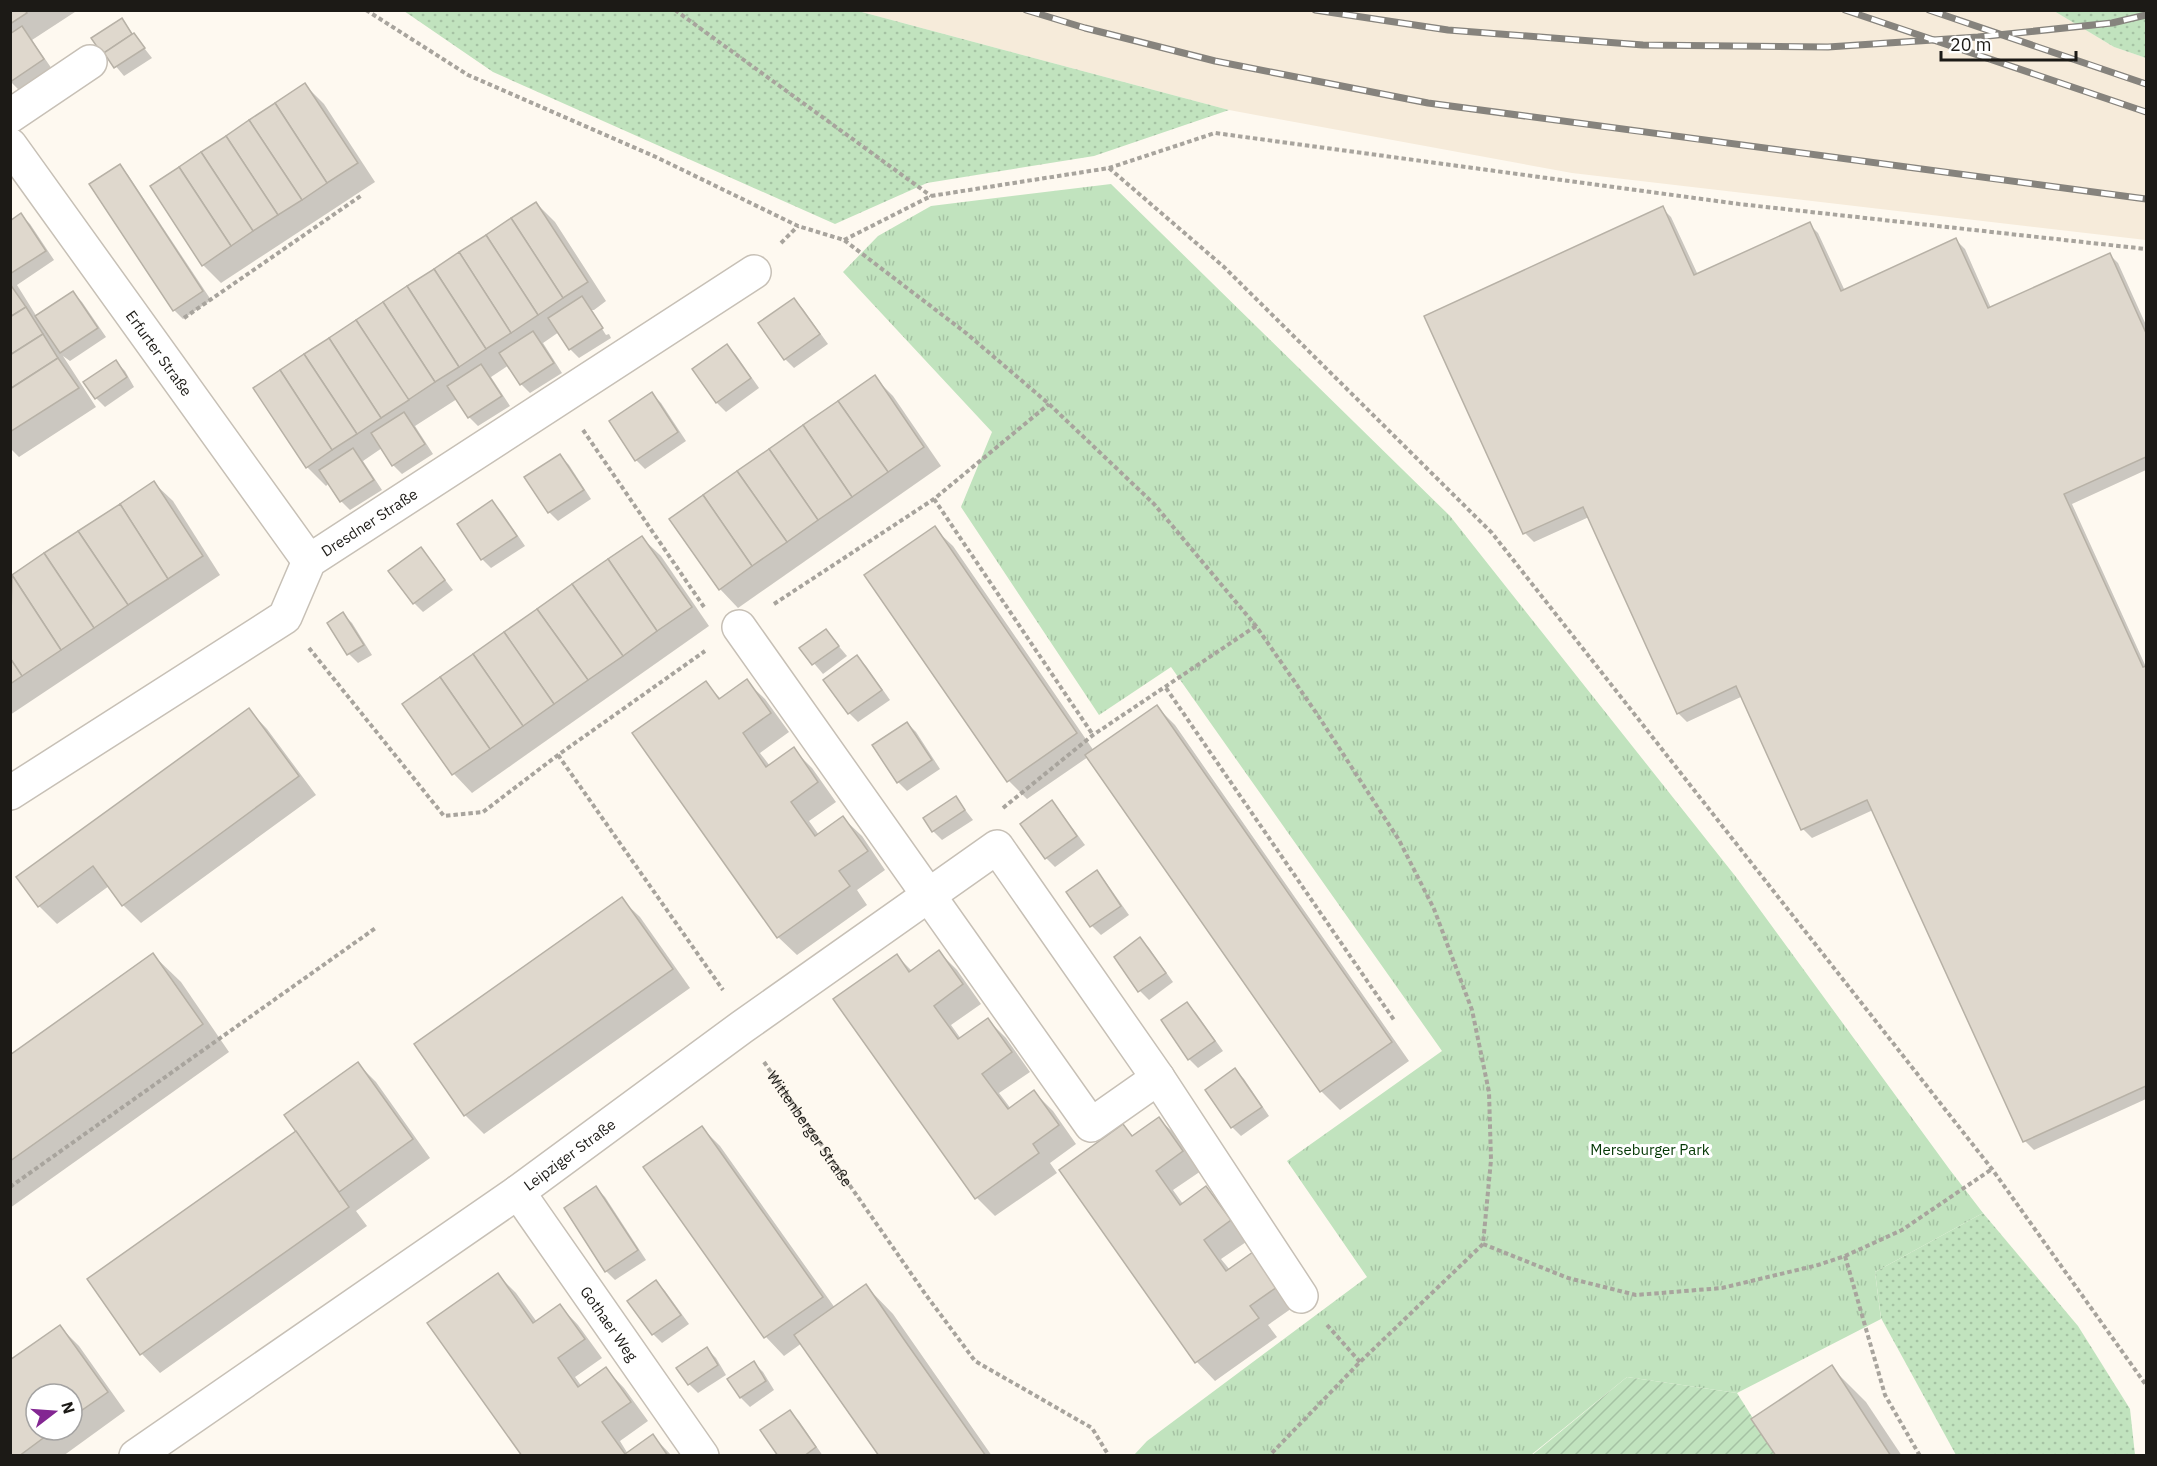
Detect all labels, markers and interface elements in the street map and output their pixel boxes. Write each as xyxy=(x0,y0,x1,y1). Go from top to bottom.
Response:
scale bar xyxy=(1941,24,2076,62)
text: 20 m xyxy=(1950,33,1992,56)
street label: Erfurter Straße xyxy=(122,306,197,399)
street label: Dresdner Straße xyxy=(317,484,421,560)
street label: Wittenberger Straße xyxy=(763,1067,857,1190)
street label: Leipziger Straße xyxy=(520,1114,619,1194)
park label: Merseburger Park xyxy=(1590,1140,1710,1159)
street label: Gothaer Weg xyxy=(577,1282,642,1365)
north arrow xyxy=(24,1382,84,1442)
text: N xyxy=(57,1399,80,1416)

